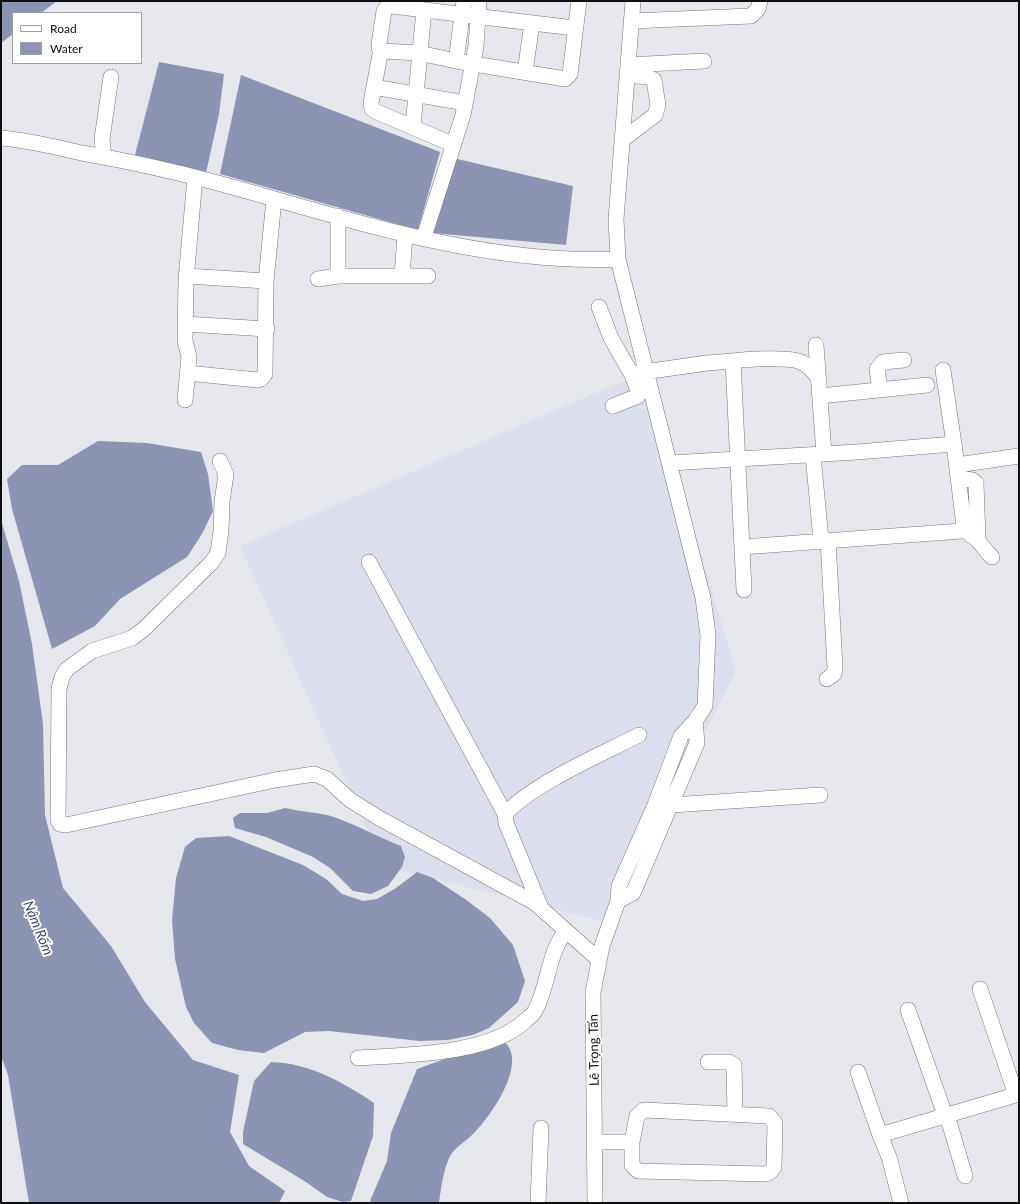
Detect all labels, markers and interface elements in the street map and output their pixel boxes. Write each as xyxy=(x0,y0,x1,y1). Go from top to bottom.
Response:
legend xyxy=(12,12,142,64)
text: Road xyxy=(50,21,77,36)
text: Water xyxy=(50,41,83,56)
water label: Nậm Rốm xyxy=(20,898,56,958)
street label: Lê Trọng Tấn xyxy=(586,1014,602,1086)

